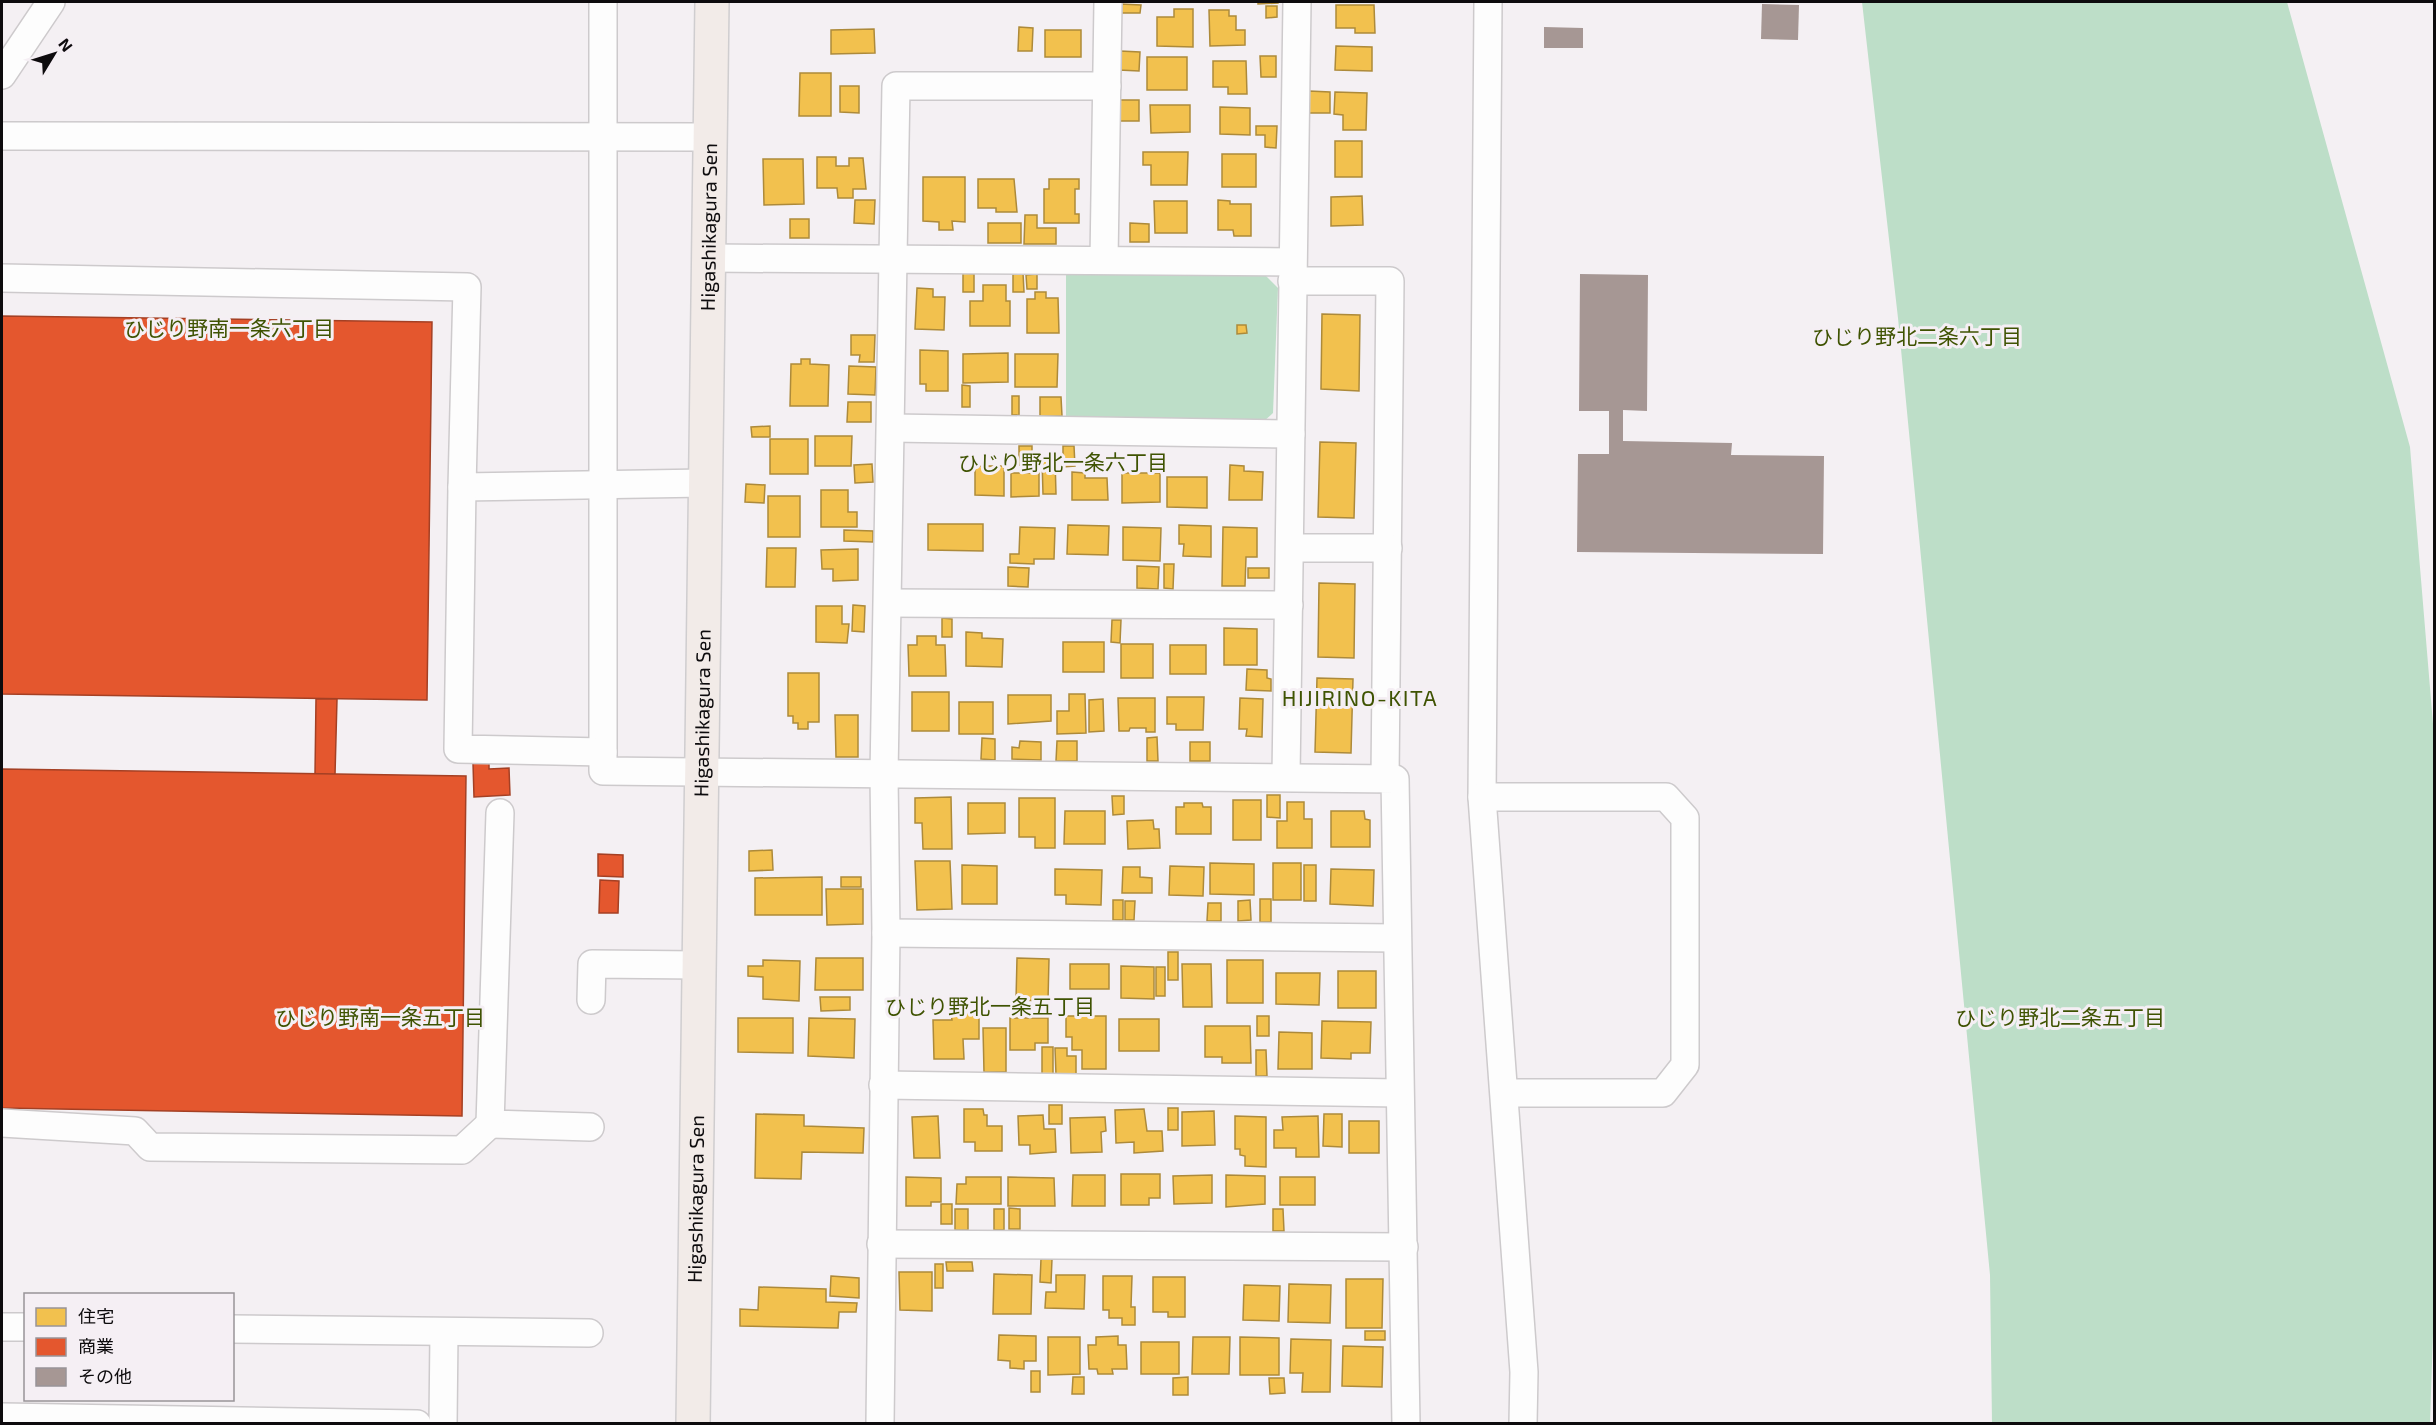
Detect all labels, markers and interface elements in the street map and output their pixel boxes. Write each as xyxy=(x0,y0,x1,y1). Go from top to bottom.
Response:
north arrow xyxy=(24,24,84,84)
text: N xyxy=(55,34,77,55)
street label: Higashikagura Sen xyxy=(695,143,721,311)
district label: ひじり野南一条六丁目 xyxy=(124,315,334,340)
district label: ひじり野北二条六丁目 xyxy=(1812,323,2022,348)
district label: ひじり野北一条六丁目 xyxy=(958,449,1168,474)
street label: Higashikagura Sen xyxy=(688,629,715,797)
district label: HIJIRINO-KITA xyxy=(1282,684,1438,710)
district label: ひじり野北一条五丁目 xyxy=(885,993,1095,1018)
district label: ひじり野南一条五丁目 xyxy=(275,1004,485,1029)
district label: ひじり野北二条五丁目 xyxy=(1955,1004,2165,1029)
street label: Higashikagura Sen xyxy=(682,1115,708,1283)
legend xyxy=(24,1293,234,1401)
text: 住宅 xyxy=(78,1305,114,1327)
text: 商業 xyxy=(78,1335,114,1357)
text: その他 xyxy=(78,1365,132,1387)

